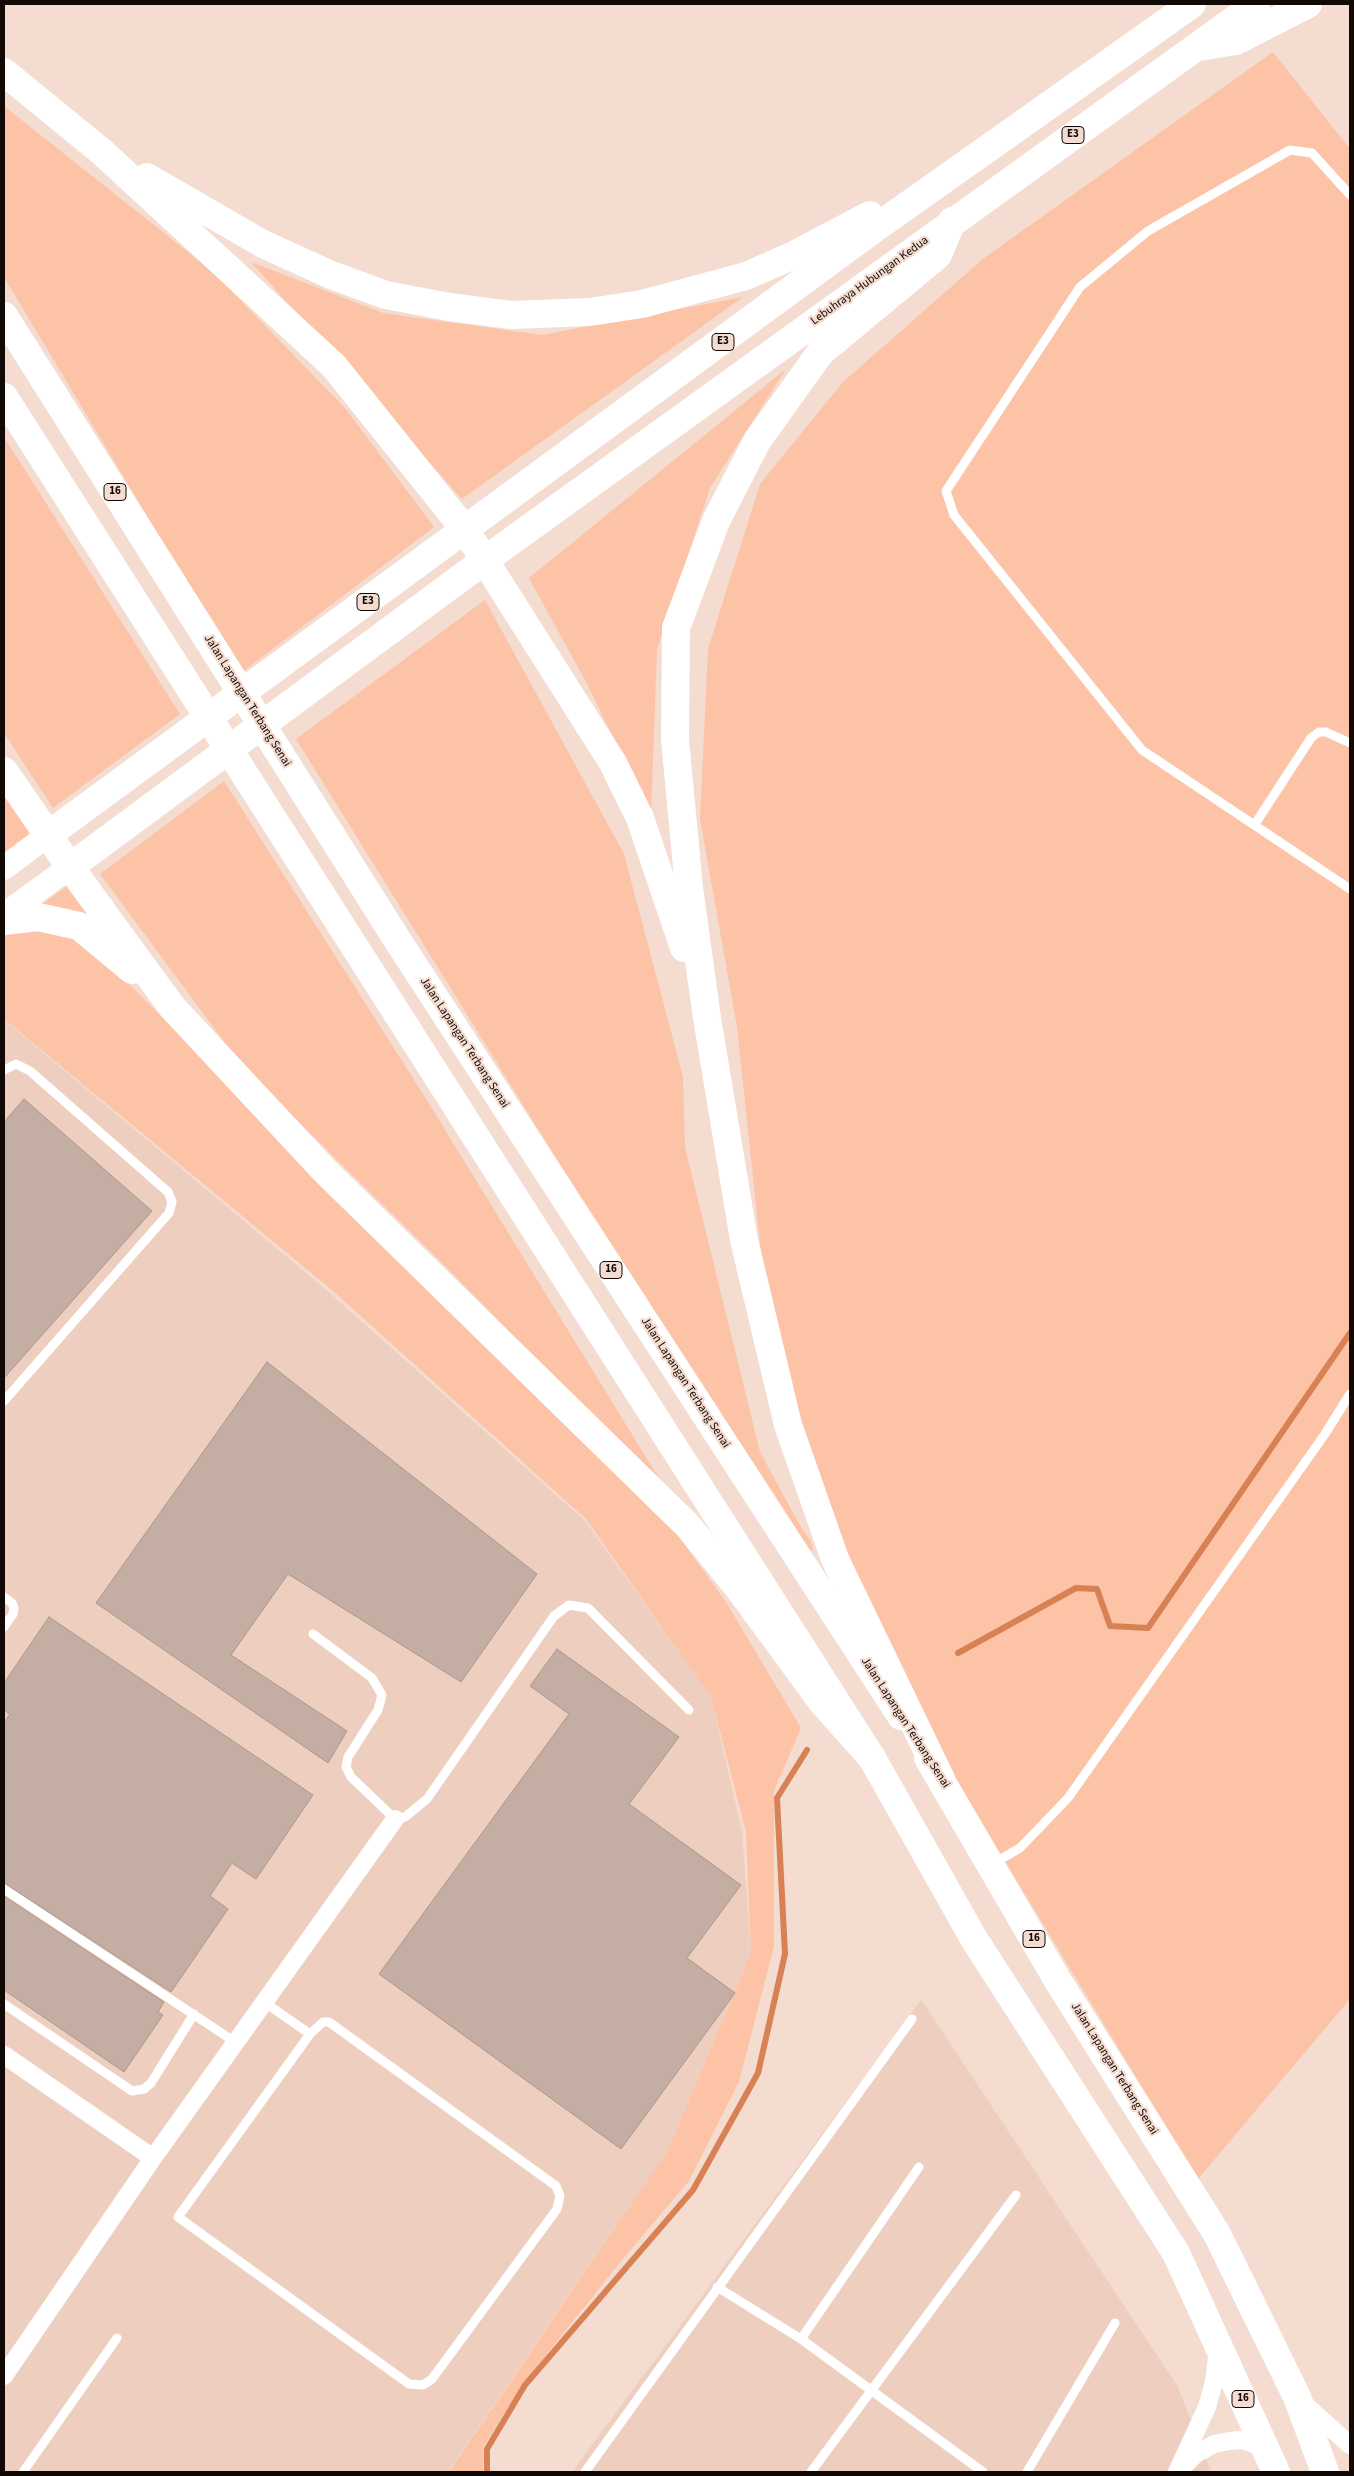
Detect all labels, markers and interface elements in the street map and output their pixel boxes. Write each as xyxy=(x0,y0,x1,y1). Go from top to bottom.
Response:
road number: E3 xyxy=(1062,126,1084,144)
street label: Lebuhraya Hubungan Kedua xyxy=(808,233,932,329)
road number: E3 xyxy=(712,334,734,351)
road number: 16 xyxy=(104,484,126,501)
road number: E3 xyxy=(357,594,379,610)
street label: Jalan Lapangan Terbang Senai xyxy=(200,632,294,770)
street label: Jalan Lapangan Terbang Senai xyxy=(416,975,512,1111)
road number: 16 xyxy=(600,1262,622,1278)
street label: Jalan Lapangan Terbang Senai xyxy=(637,1315,733,1451)
street label: Jalan Lapangan Terbang Senai xyxy=(857,1655,953,1791)
road number: 16 xyxy=(1023,1930,1045,1948)
street label: Jalan Lapangan Terbang Senai xyxy=(1067,2000,1161,2138)
road number: 16 xyxy=(1232,2390,1254,2408)

